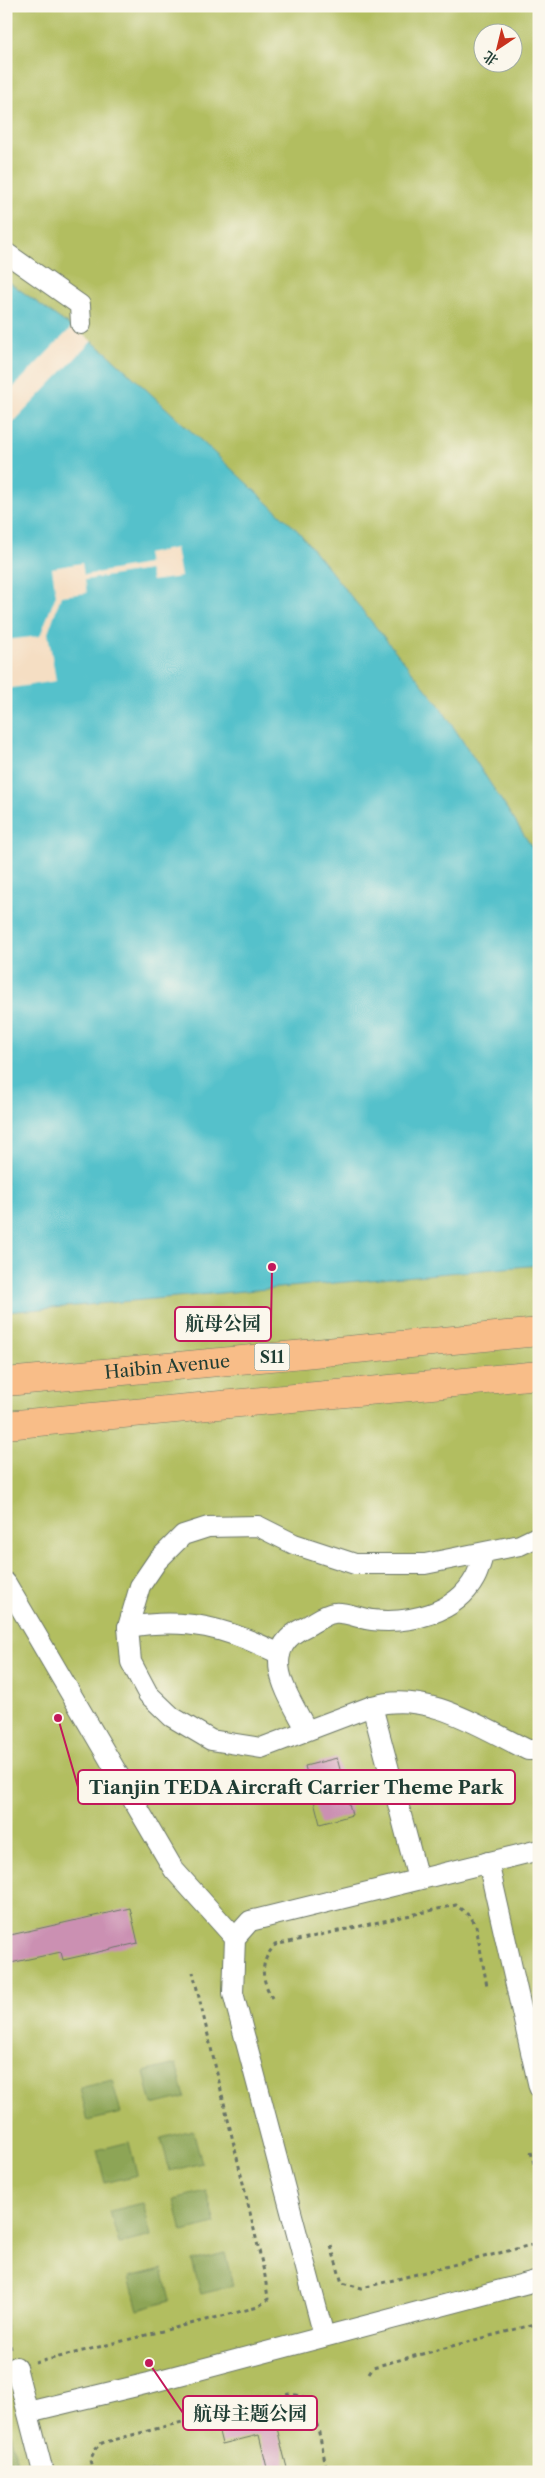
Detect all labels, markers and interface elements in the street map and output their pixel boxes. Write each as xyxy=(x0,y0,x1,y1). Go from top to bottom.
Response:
north arrow xyxy=(472,22,522,72)
text: 北 xyxy=(480,47,501,70)
callout: 航母公园 xyxy=(175,1307,271,1341)
text: 航母公园 xyxy=(185,1312,261,1335)
road number: S11 xyxy=(254,1344,290,1370)
street label: Haibin Avenue xyxy=(104,1350,231,1384)
callout: Tianjin TEDA Aircraft Carrier Theme Park xyxy=(78,1770,515,1804)
text: Tianjin TEDA Aircraft Carrier Theme Park xyxy=(89,1776,504,1799)
callout: 航母主题公园 xyxy=(183,2396,317,2430)
text: 航母主题公园 xyxy=(193,2402,307,2425)

